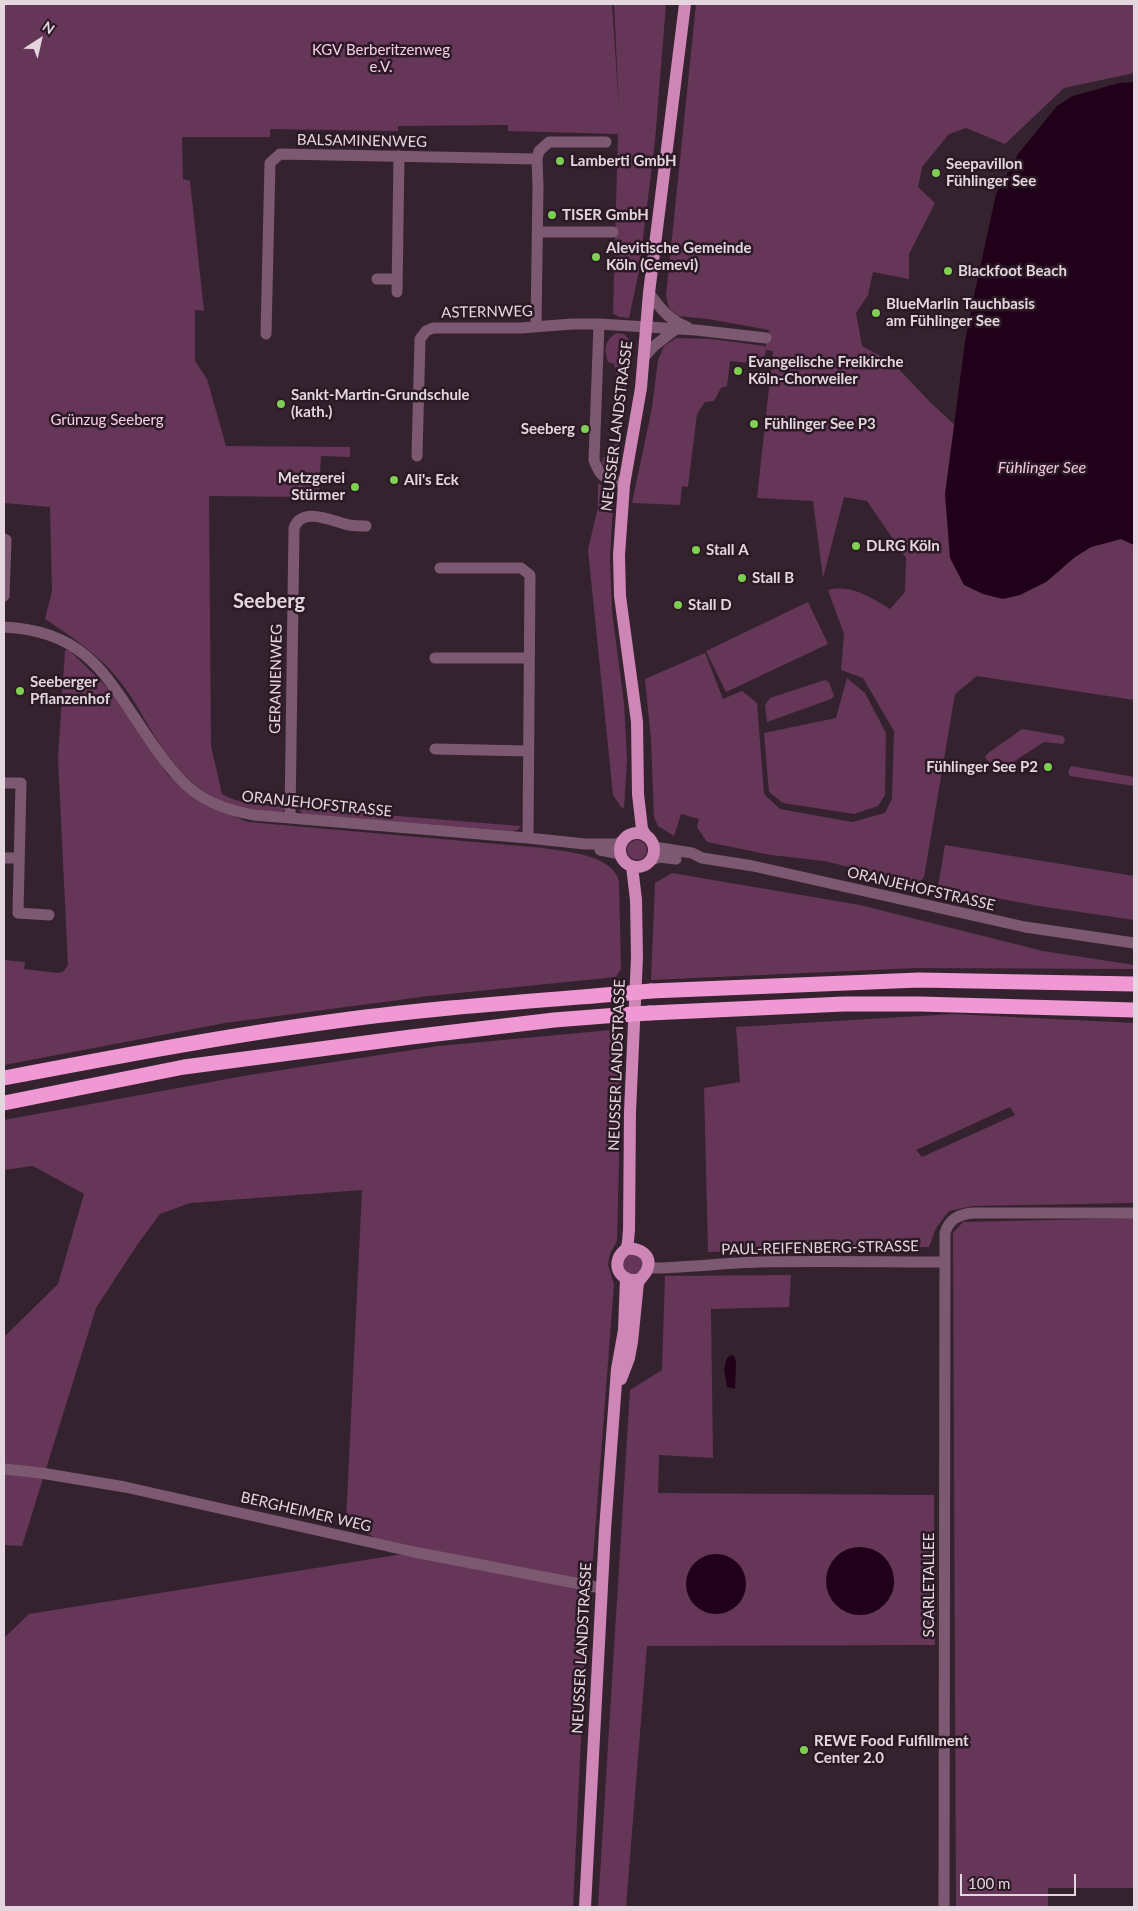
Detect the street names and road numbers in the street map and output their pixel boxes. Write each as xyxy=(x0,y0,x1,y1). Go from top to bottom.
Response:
street label: BALSAMINENWEG xyxy=(297,131,427,151)
street label: ASTERNWEG xyxy=(441,302,533,322)
street label: NEUSSER LANDSTRASSE xyxy=(598,340,636,512)
street label: GERANIENWEG xyxy=(266,624,286,734)
street label: ORANJEHOFSTRASSE xyxy=(241,787,393,821)
street label: ORANJEHOFSTRASSE xyxy=(845,863,997,915)
street label: NEUSSER LANDSTRASSE xyxy=(605,979,629,1151)
street label: PAUL-REIFENBERG-STRASSE xyxy=(721,1237,919,1259)
street label: BERGHEIMER WEG xyxy=(239,1488,373,1536)
street label: SCARLETALLEE xyxy=(920,1533,938,1637)
street label: NEUSSER LANDSTRASSE xyxy=(569,1562,595,1734)

